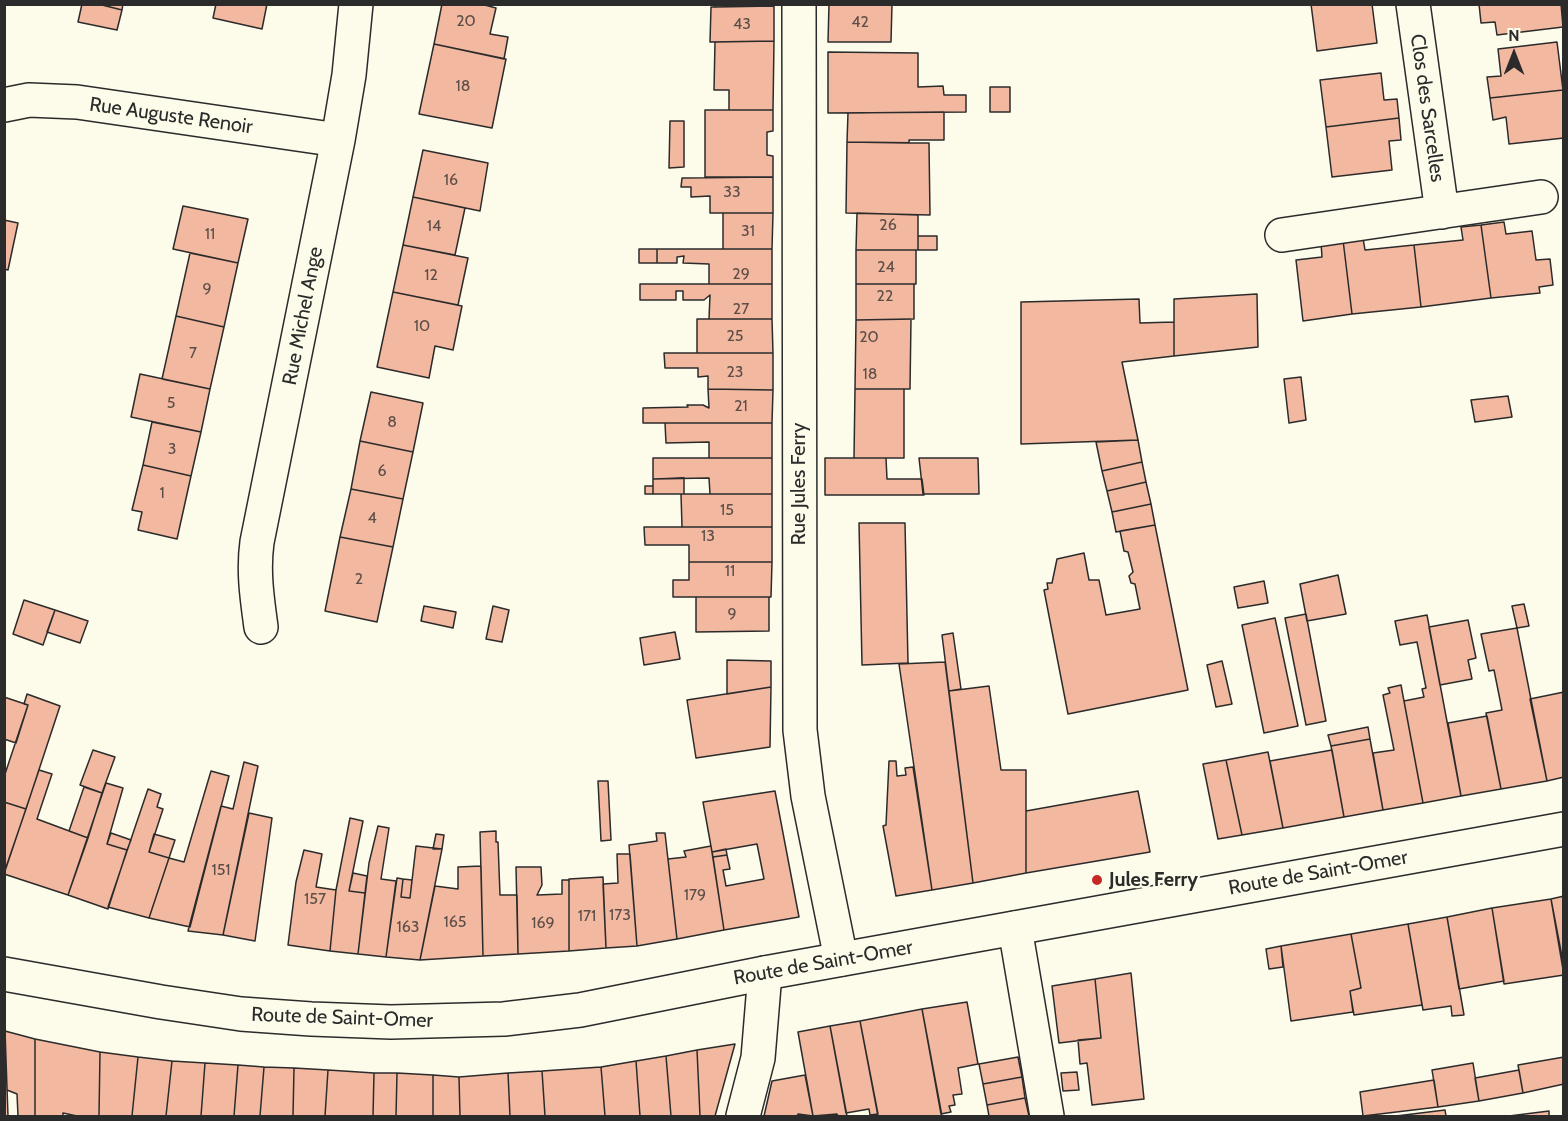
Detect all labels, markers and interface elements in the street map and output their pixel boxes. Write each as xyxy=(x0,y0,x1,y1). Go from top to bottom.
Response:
house number: 20 xyxy=(456,11,476,31)
house number: 42 xyxy=(851,12,869,32)
house number: 43 xyxy=(733,14,751,34)
north arrow xyxy=(1484,24,1544,84)
text: N xyxy=(1508,26,1520,45)
street label: Clos des Sarcelles xyxy=(1405,32,1449,184)
house number: 18 xyxy=(456,76,470,96)
street label: Rue Auguste Renoir xyxy=(88,93,254,139)
house number: 16 xyxy=(444,170,458,190)
house number: 33 xyxy=(723,182,741,202)
house number: 26 xyxy=(879,215,897,235)
house number: 14 xyxy=(427,216,441,236)
house number: 31 xyxy=(741,221,755,241)
house number: 11 xyxy=(205,224,215,244)
street label: Rue Michel Ange xyxy=(278,245,328,387)
house number: 24 xyxy=(877,257,895,277)
house number: 29 xyxy=(732,264,750,284)
house number: 12 xyxy=(424,265,438,285)
house number: 9 xyxy=(202,279,212,299)
house number: 22 xyxy=(877,286,893,306)
house number: 27 xyxy=(733,299,749,319)
house number: 10 xyxy=(414,316,430,336)
house number: 25 xyxy=(726,326,744,346)
house number: 20 xyxy=(859,327,879,347)
house number: 7 xyxy=(189,343,197,363)
house number: 23 xyxy=(726,362,744,382)
house number: 18 xyxy=(863,364,877,384)
house number: 5 xyxy=(167,393,175,413)
house number: 21 xyxy=(734,396,748,416)
house number: 8 xyxy=(387,412,397,432)
street label: Rue Jules Ferry xyxy=(787,423,811,545)
house number: 3 xyxy=(168,439,176,459)
house number: 6 xyxy=(377,461,387,481)
house number: 1 xyxy=(159,483,165,503)
house number: 15 xyxy=(720,500,734,520)
house number: 4 xyxy=(367,508,377,528)
house number: 13 xyxy=(701,526,715,546)
house number: 11 xyxy=(725,561,735,581)
house number: 2 xyxy=(355,569,363,589)
house number: 9 xyxy=(727,604,737,624)
street label: Route de Saint-Omer xyxy=(1227,845,1409,901)
house number: 151 xyxy=(211,860,231,880)
place label: Jules Ferry xyxy=(1109,868,1198,892)
marker: Jules Ferry xyxy=(1090,873,1104,887)
house number: 179 xyxy=(684,885,706,905)
house number: 157 xyxy=(304,889,326,909)
house number: 173 xyxy=(609,905,631,925)
house number: 171 xyxy=(578,906,596,926)
house number: 165 xyxy=(444,912,466,932)
house number: 169 xyxy=(531,913,555,933)
house number: 163 xyxy=(397,917,419,937)
street label: Route de Saint-Omer xyxy=(732,935,914,991)
street label: Route de Saint-Omer xyxy=(251,1003,433,1033)

